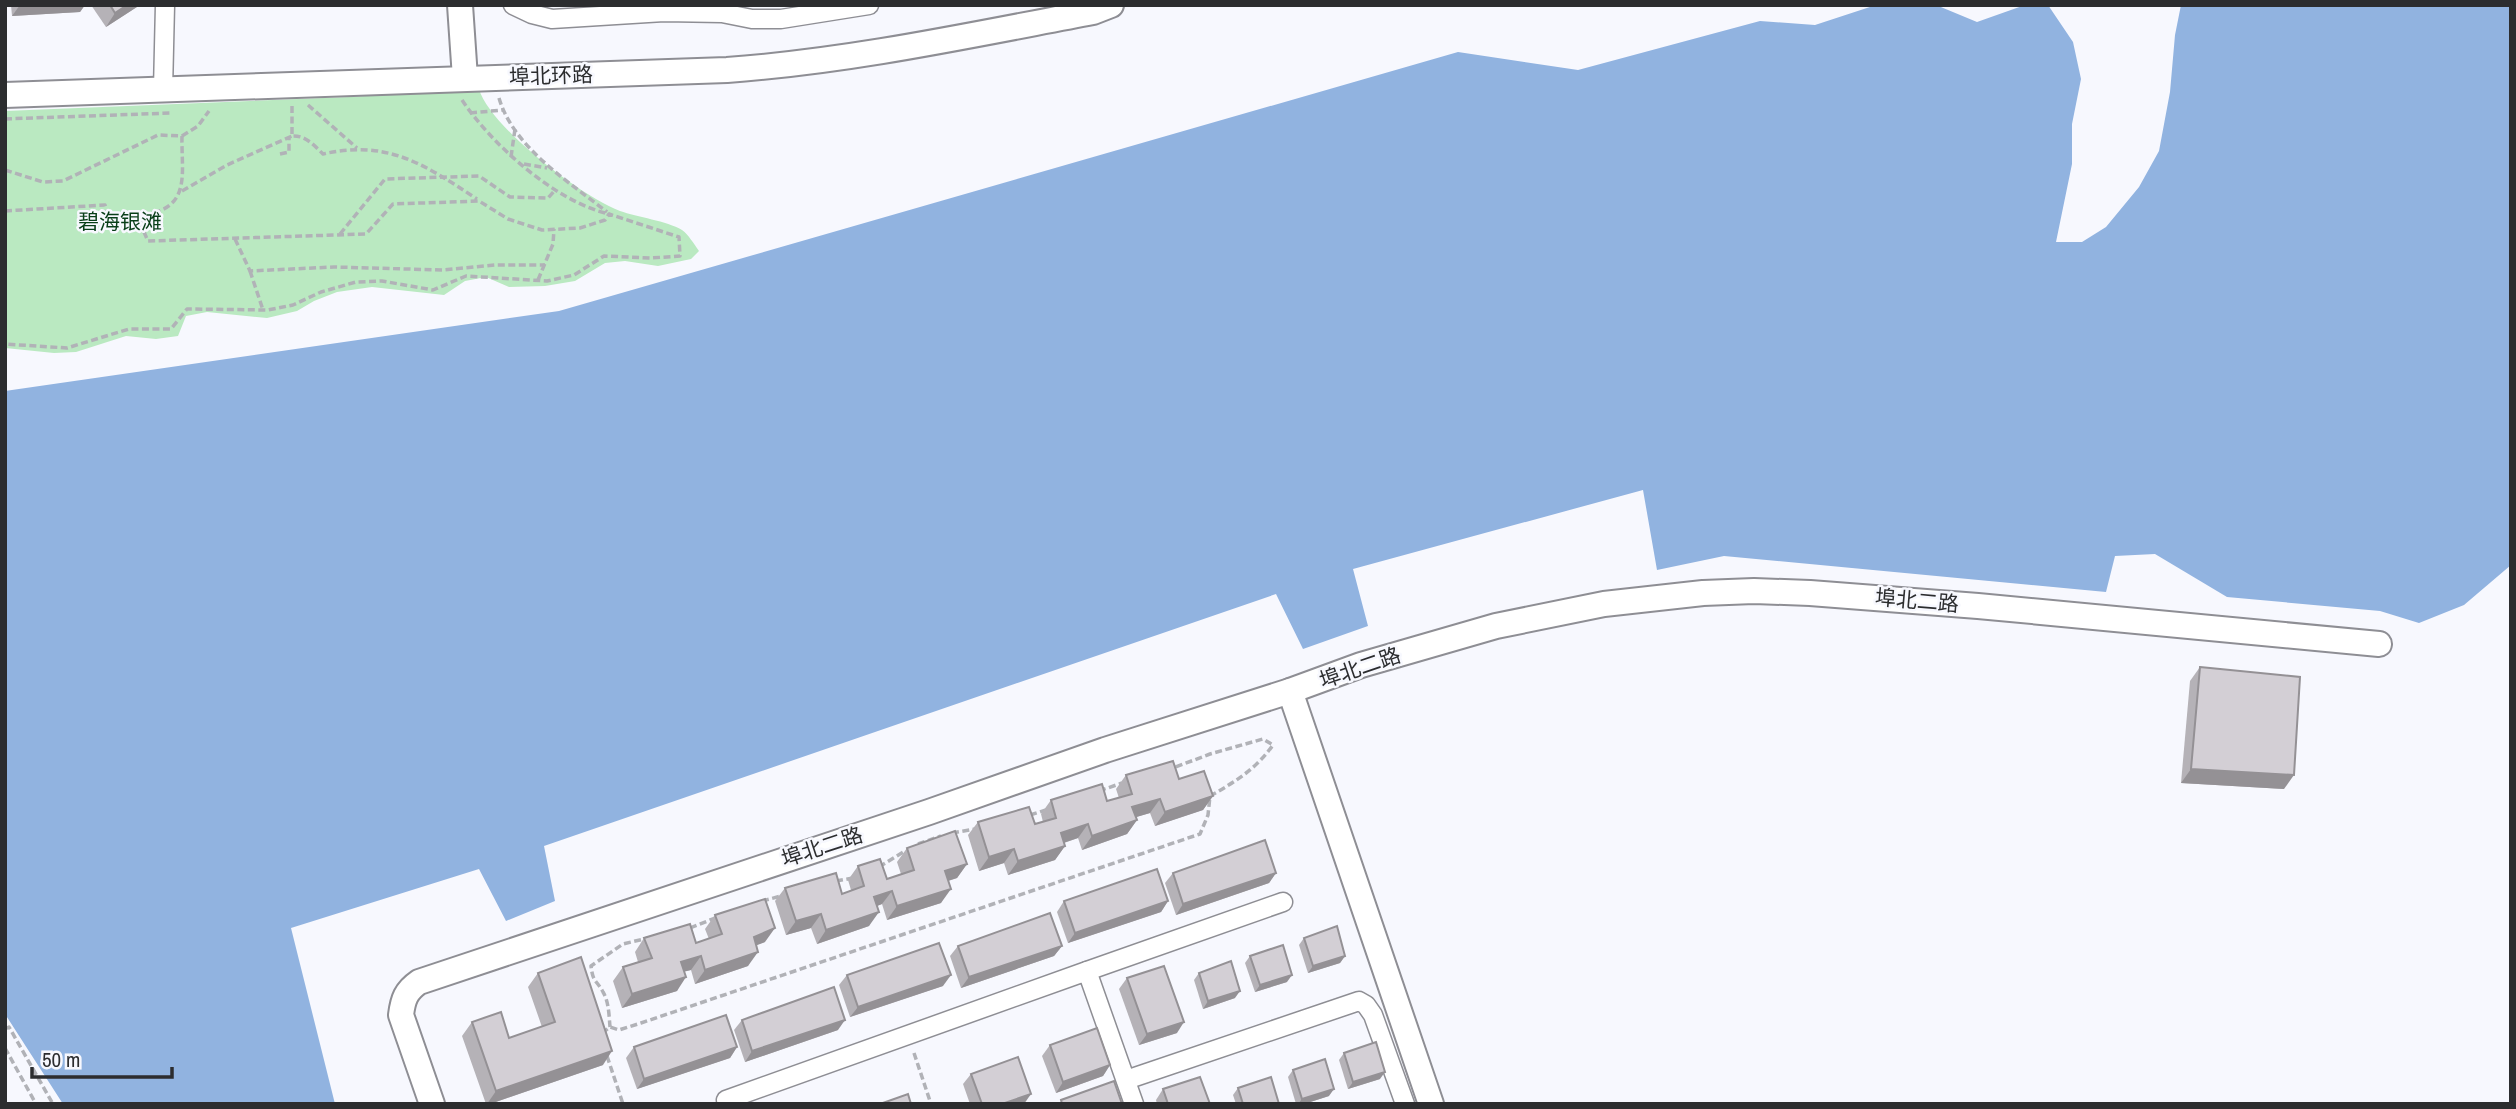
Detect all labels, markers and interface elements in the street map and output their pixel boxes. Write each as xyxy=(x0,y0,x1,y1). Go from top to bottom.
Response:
street label: 埠北环路 xyxy=(509,60,593,91)
park label: 碧海银滩 xyxy=(78,207,162,236)
street label: 埠北二路 xyxy=(1874,582,1960,619)
street label: 埠北二路 xyxy=(1315,640,1404,695)
street label: 埠北二路 xyxy=(777,820,866,873)
scale bar xyxy=(32,1036,172,1080)
text: 50 m xyxy=(42,1045,80,1074)

